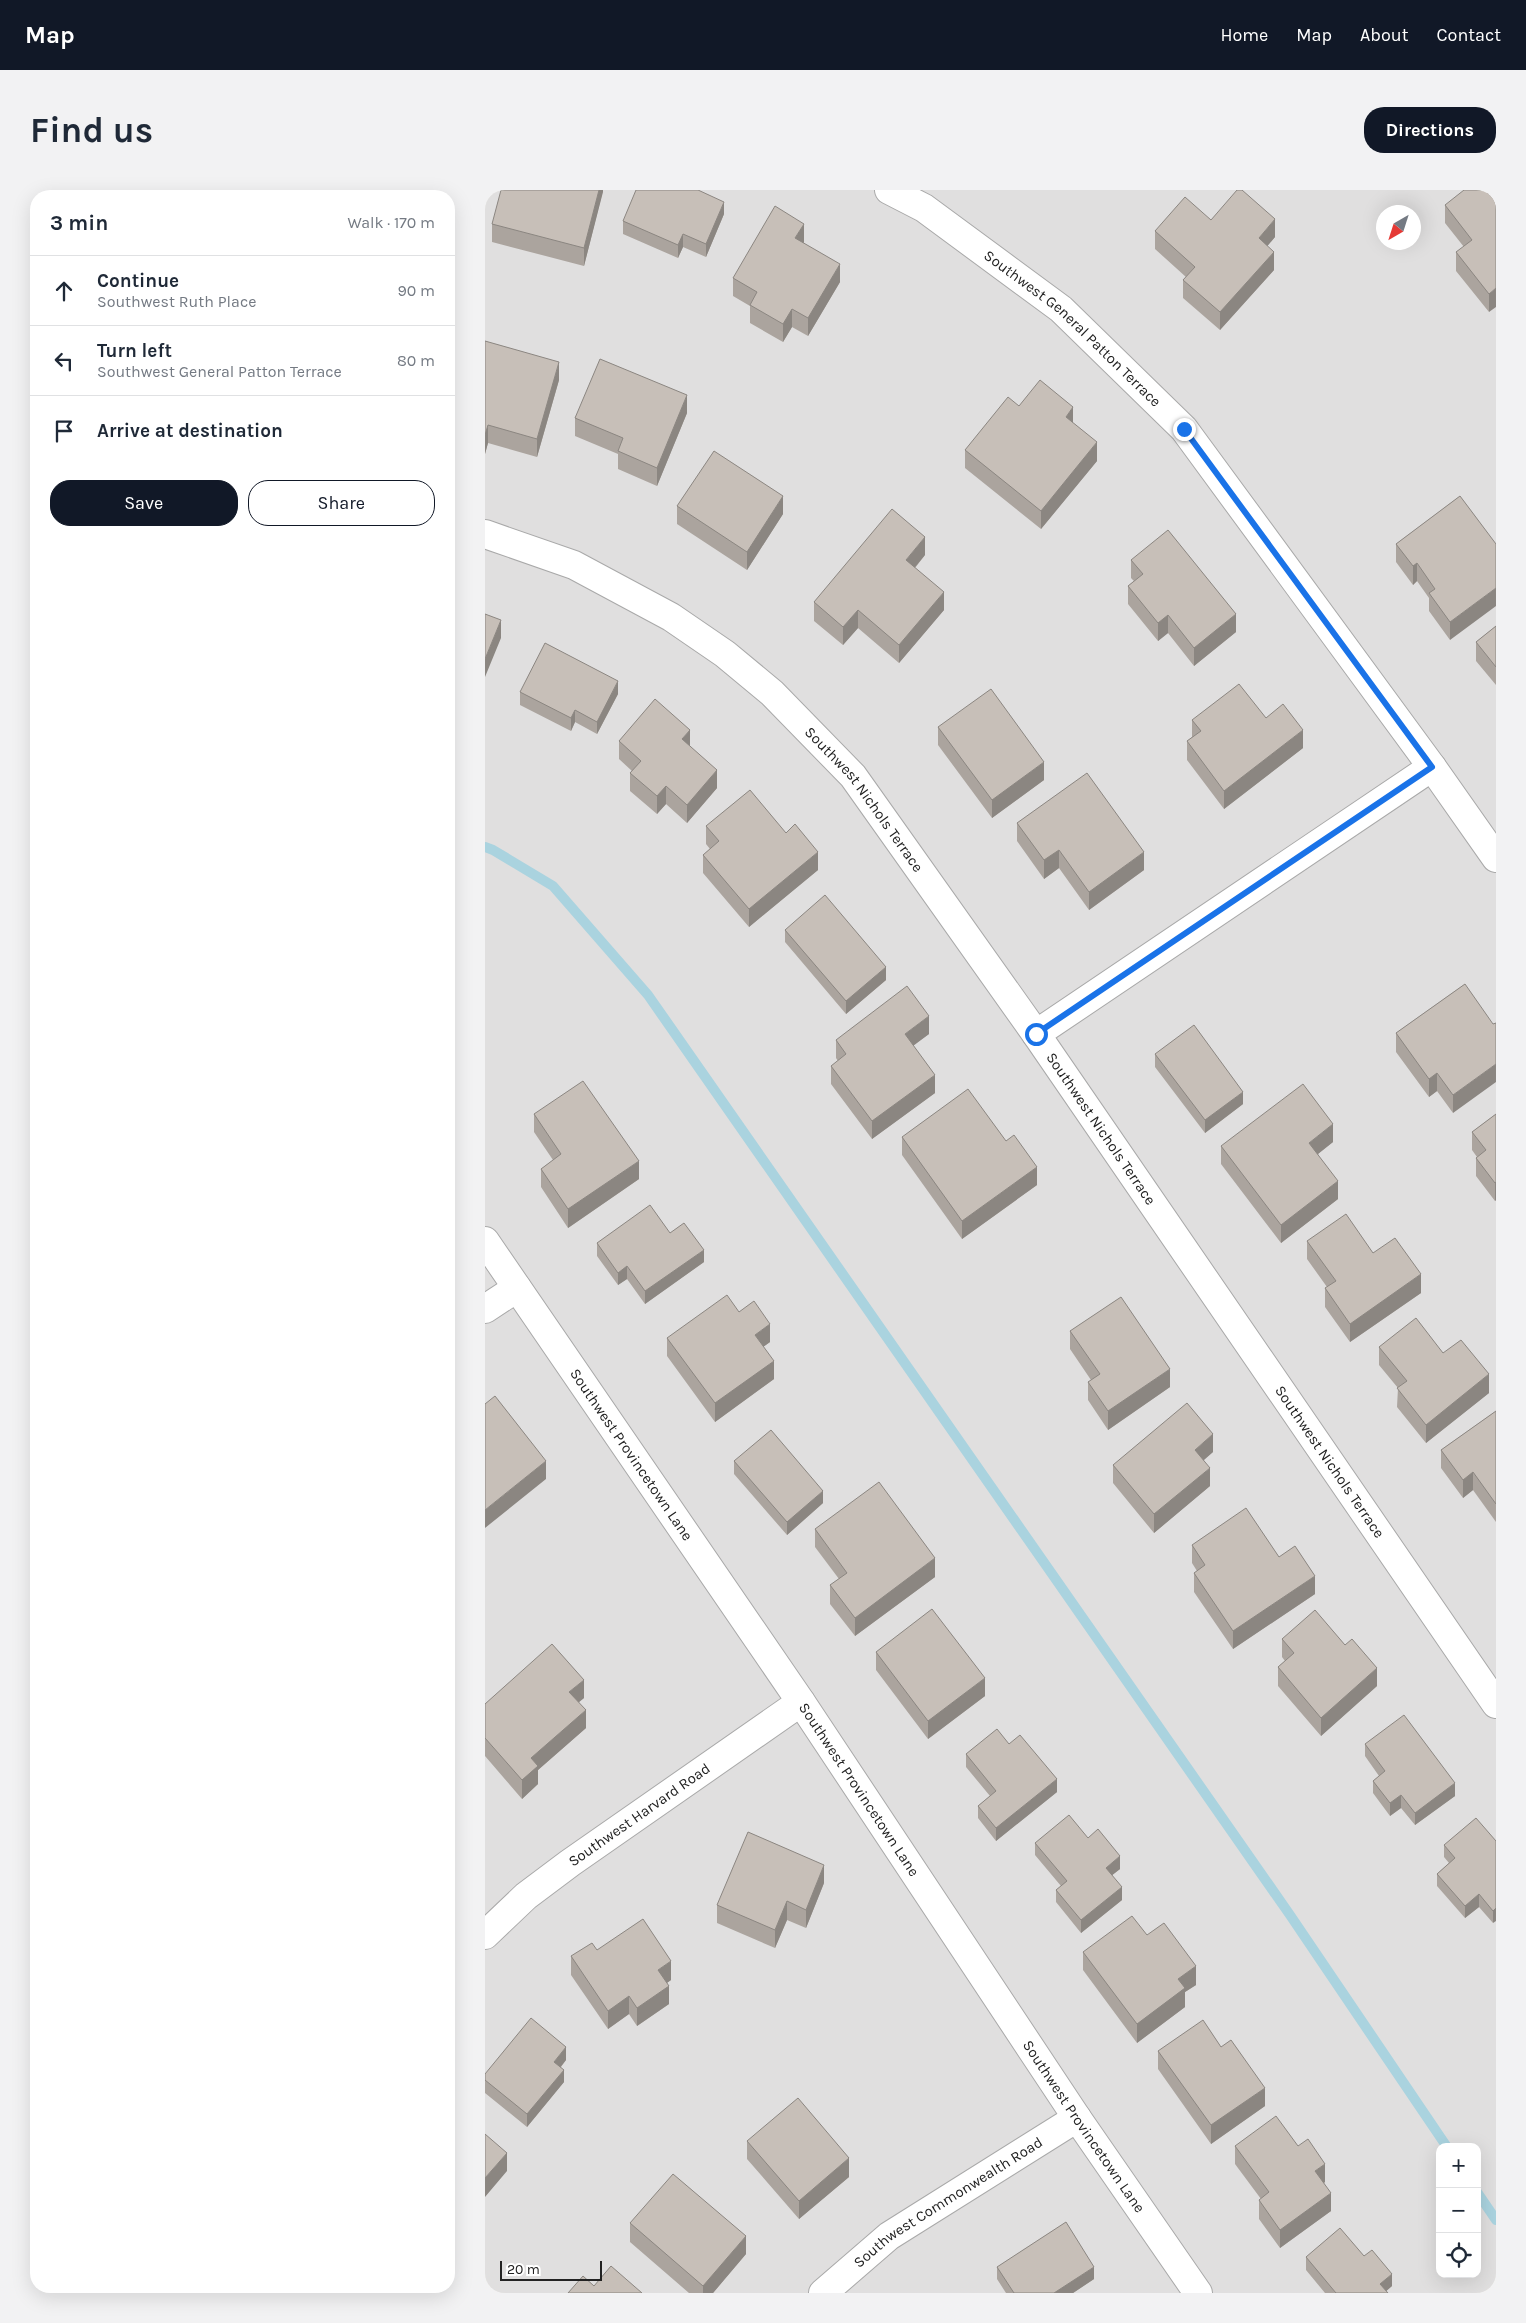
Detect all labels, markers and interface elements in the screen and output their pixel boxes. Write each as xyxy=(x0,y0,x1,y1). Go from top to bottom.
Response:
text: Map xyxy=(25,21,75,49)
text: Home xyxy=(1220,24,1268,46)
text: Map xyxy=(1296,24,1332,46)
text: About xyxy=(1360,24,1409,46)
text: Contact xyxy=(1437,24,1501,46)
button: Directions xyxy=(1364,107,1496,153)
text: Find us xyxy=(30,110,153,151)
north arrow xyxy=(1376,205,1421,250)
text: 3 min xyxy=(50,211,108,235)
text: Walk · 170 m xyxy=(347,213,435,232)
street label: Southwest General Patton Terrace xyxy=(980,246,1165,411)
text: Continue xyxy=(97,270,179,292)
icon: ahead xyxy=(50,277,78,305)
text: 90 m xyxy=(397,281,435,300)
text: Southwest Ruth Place xyxy=(97,292,256,311)
text: Turn left xyxy=(97,340,172,362)
icon: left xyxy=(50,347,78,375)
text: 80 m xyxy=(397,351,435,370)
text: Southwest General Patton Terrace xyxy=(97,362,342,381)
icon: arrive xyxy=(50,417,78,445)
route end xyxy=(1173,418,1196,441)
text: Arrive at destination xyxy=(97,420,283,442)
button: Save xyxy=(50,480,238,526)
button: Share xyxy=(248,480,435,526)
street label: Southwest Nichols Terrace xyxy=(801,723,927,876)
route start xyxy=(1025,1023,1048,1046)
street label: Southwest Nichols Terrace xyxy=(1042,1049,1160,1208)
street label: Southwest Provincetown Lane xyxy=(566,1365,697,1544)
street label: Southwest Nichols Terrace xyxy=(1271,1382,1388,1541)
street label: Southwest Provincetown Lane xyxy=(795,1699,923,1880)
street label: Southwest Harvard Road xyxy=(565,1759,714,1870)
street label: Southwest Provincetown Lane xyxy=(1019,2037,1149,2216)
street label: Southwest Commonwealth Road xyxy=(850,2133,1046,2272)
map controls xyxy=(1436,2143,1481,2278)
button: + xyxy=(1436,2143,1481,2188)
button: − xyxy=(1436,2188,1481,2233)
button: locate xyxy=(1436,2233,1481,2278)
scale bar xyxy=(500,2258,603,2281)
text: 20 m xyxy=(507,2261,540,2278)

